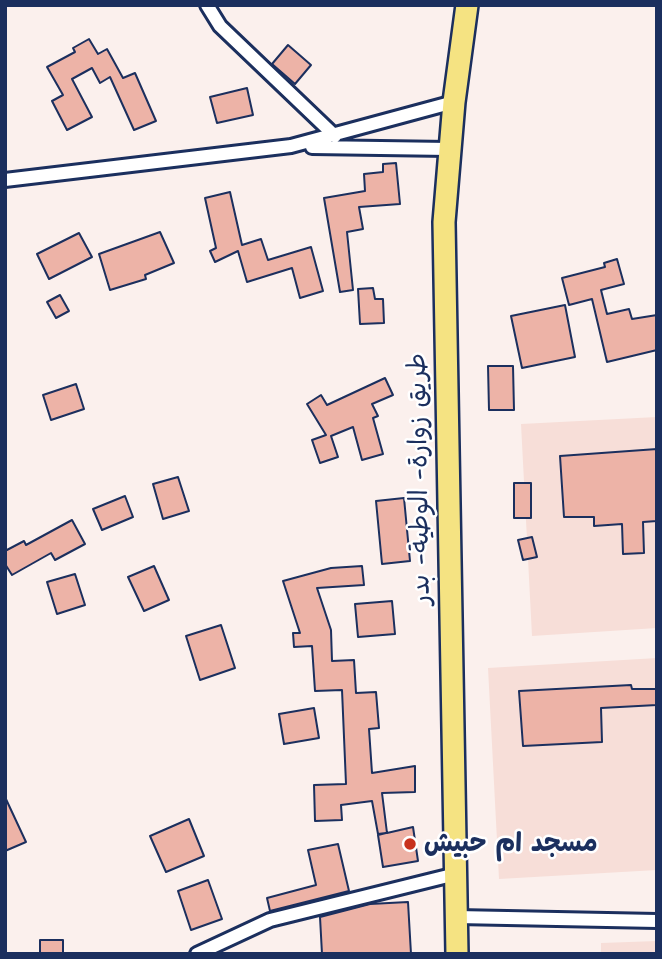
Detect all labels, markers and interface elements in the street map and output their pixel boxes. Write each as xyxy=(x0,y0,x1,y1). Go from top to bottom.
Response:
street label: طريق زوارة- الوطية- بدر xyxy=(402,353,438,605)
place label: مسجد ام حبيش xyxy=(424,828,598,860)
marker: مسجد ام حبيش xyxy=(402,836,418,852)

